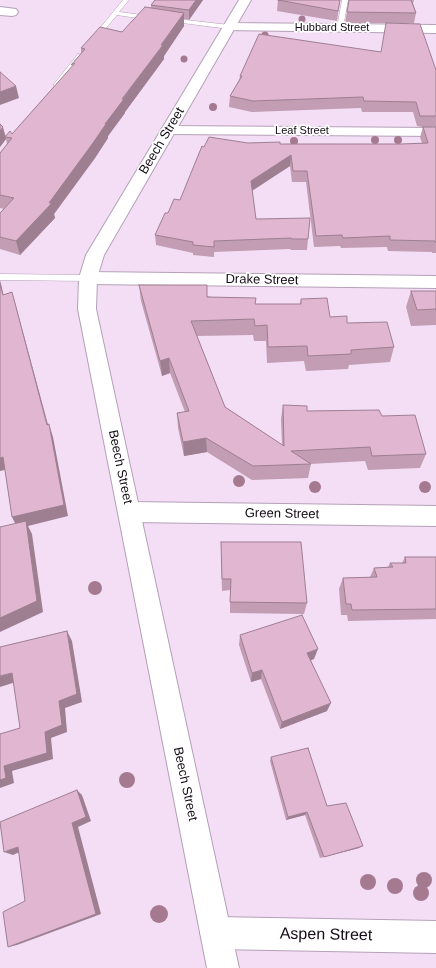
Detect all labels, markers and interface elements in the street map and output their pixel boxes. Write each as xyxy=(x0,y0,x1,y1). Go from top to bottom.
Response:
street label: Hubbard Street xyxy=(295,21,369,35)
street label: Beech Street xyxy=(136,105,188,177)
street label: Leaf Street xyxy=(275,124,329,138)
street label: Drake Street xyxy=(225,272,299,288)
street label: Beech Street xyxy=(105,429,135,505)
street label: Green Street xyxy=(245,506,319,522)
street label: Beech Street xyxy=(170,746,200,822)
street label: Aspen Street xyxy=(280,925,372,945)

